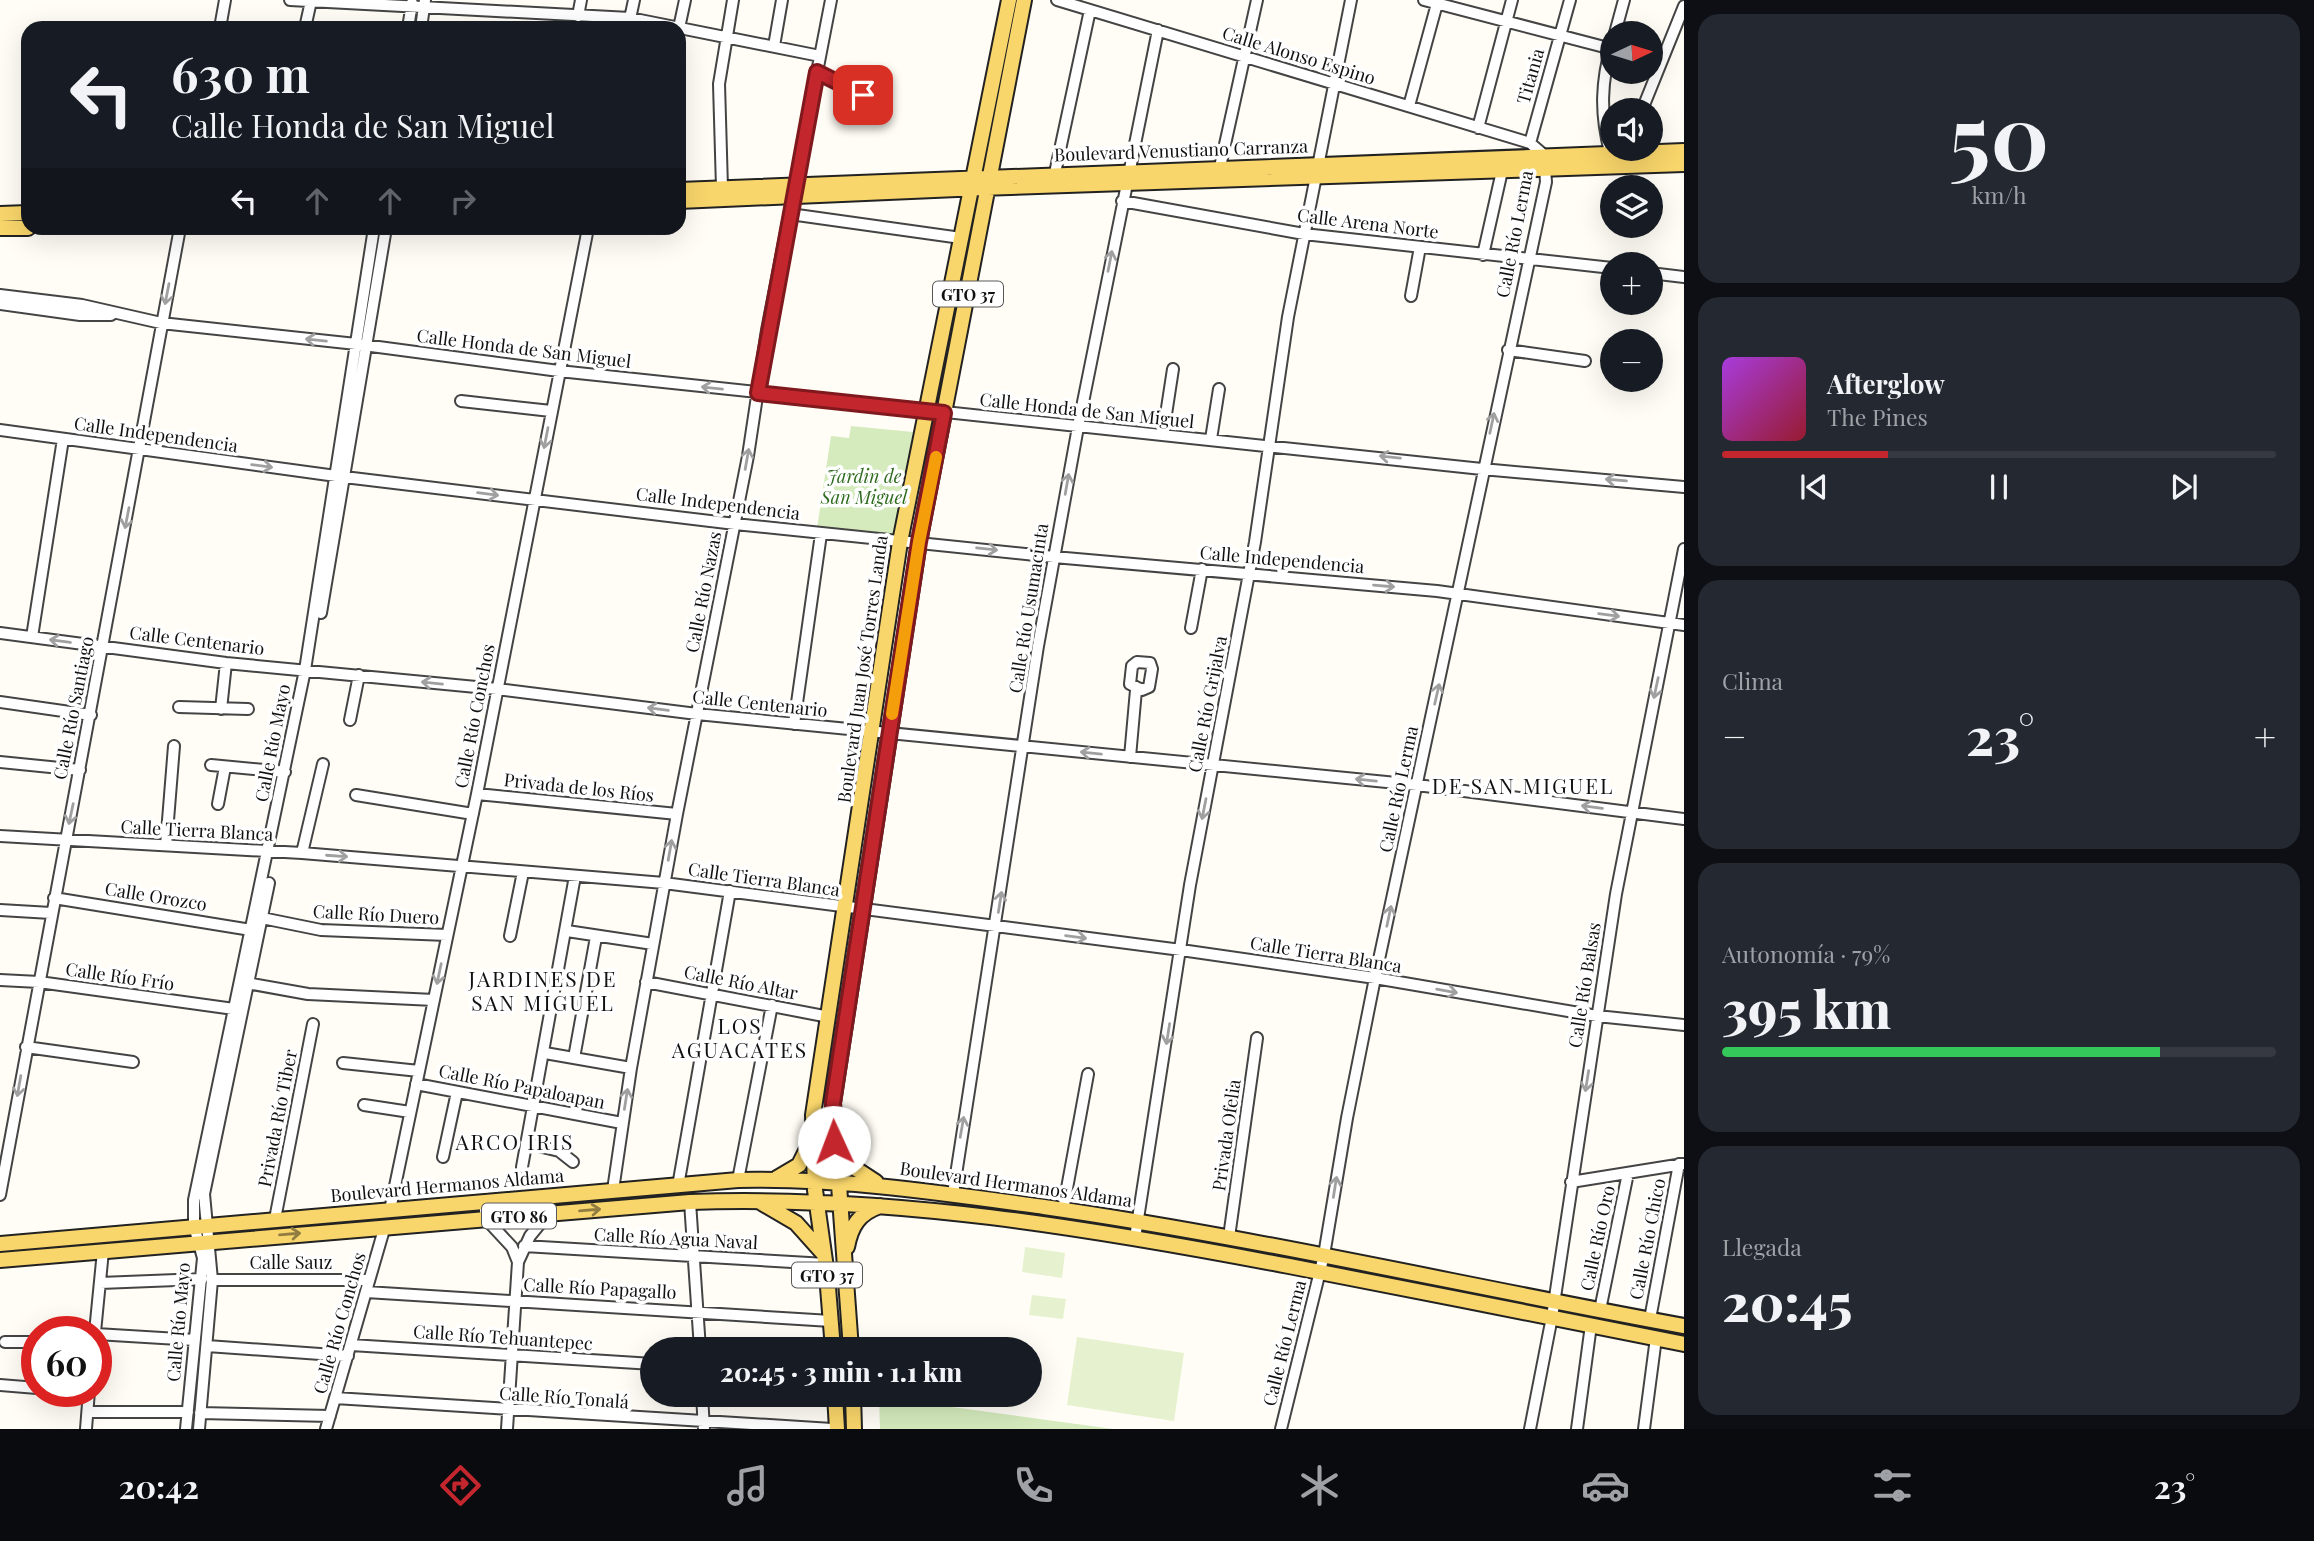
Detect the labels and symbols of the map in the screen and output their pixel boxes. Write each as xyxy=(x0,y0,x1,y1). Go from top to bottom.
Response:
street label: Calle Alonso Espino xyxy=(1219,20,1379,90)
north arrow xyxy=(1600,21,1662,84)
street label: Titania xyxy=(1511,45,1549,107)
pin xyxy=(833,65,893,125)
street label: Boulevard Venustiano Carranza xyxy=(1054,134,1308,166)
street label: Calle Río Lerma xyxy=(1490,168,1538,300)
street label: Calle Arena Norte xyxy=(1296,202,1440,244)
one-way arrow xyxy=(1104,250,1118,273)
road number: GTO 37 xyxy=(933,282,1003,306)
one-way arrow xyxy=(159,283,173,305)
street label: Calle Honda de San Miguel xyxy=(415,323,633,373)
one-way arrow xyxy=(305,333,327,346)
one-way arrow xyxy=(701,381,723,394)
street label: Calle Honda de San Miguel xyxy=(978,387,1196,433)
street label: Calle Independencia xyxy=(73,411,239,457)
one-way arrow xyxy=(1485,412,1499,435)
one-way arrow xyxy=(538,426,552,449)
one-way arrow xyxy=(741,448,754,471)
one-way arrow xyxy=(1379,451,1402,464)
one-way arrow xyxy=(250,460,273,473)
park label: Jardin de San Miguel xyxy=(820,464,908,509)
one-way arrow xyxy=(1061,473,1074,496)
one-way arrow xyxy=(1605,473,1628,486)
street label: Calle Independencia xyxy=(635,481,801,525)
one-way arrow xyxy=(476,487,498,500)
one-way arrow xyxy=(119,506,133,529)
street label: Calle Río Usumacinta xyxy=(1003,521,1053,695)
street label: Calle Río Nazas xyxy=(679,529,727,655)
street label: Boulevard Juan José Torres Landa xyxy=(831,534,893,804)
street label: Calle Independencia xyxy=(1199,540,1365,578)
one-way arrow xyxy=(975,543,997,556)
one-way arrow xyxy=(1372,580,1395,593)
one-way arrow xyxy=(1598,609,1620,622)
street label: Calle Centenario xyxy=(128,620,266,660)
street label: Calle Río Santiago xyxy=(47,634,99,782)
one-way arrow xyxy=(49,634,72,647)
street label: Calle Río Grijalva xyxy=(1182,634,1232,774)
street label: Calle Río Conchos xyxy=(448,642,500,790)
one-way arrow xyxy=(422,676,444,689)
one-way arrow xyxy=(1648,676,1662,699)
street label: Calle Río Mayo xyxy=(249,682,295,804)
one-way arrow xyxy=(1431,683,1444,706)
street label: Calle Centenario xyxy=(691,684,829,722)
one-way arrow xyxy=(648,703,670,716)
street label: Calle Río Lerma xyxy=(1373,723,1423,855)
one-way arrow xyxy=(1080,747,1103,760)
street label: Privada de los Ríos xyxy=(503,767,655,807)
district label: DE SAN MIGUEL xyxy=(1432,771,1614,799)
one-way arrow xyxy=(1355,774,1378,787)
one-way arrow xyxy=(1197,797,1211,820)
one-way arrow xyxy=(1581,801,1604,814)
one-way arrow xyxy=(63,802,77,825)
street label: Calle Tierra Blanca xyxy=(120,814,274,846)
one-way arrow xyxy=(664,839,677,862)
one-way arrow xyxy=(325,850,348,863)
street label: Calle Tierra Blanca xyxy=(687,856,841,902)
street label: Calle Orozco xyxy=(103,876,209,916)
one-way arrow xyxy=(994,891,1007,914)
street label: Calle Río Duero xyxy=(312,899,440,929)
one-way arrow xyxy=(1382,905,1396,928)
street label: Calle Río Balsas xyxy=(1562,921,1606,1049)
street label: Calle Tierra Blanca xyxy=(1249,930,1403,978)
one-way arrow xyxy=(1065,931,1087,944)
street label: Calle Río Frío xyxy=(64,956,176,996)
street label: Calle Río Altar xyxy=(682,959,800,1005)
one-way arrow xyxy=(432,962,446,985)
district label: JARDINES DE SAN MIGUEL xyxy=(467,964,618,1016)
one-way arrow xyxy=(1435,985,1458,998)
district label: LOS AGUACATES xyxy=(671,1011,808,1063)
one-way arrow xyxy=(1161,1022,1174,1045)
street label: Privada Río Tiber xyxy=(252,1047,302,1189)
street label: Calle Río Papaloapan xyxy=(437,1058,608,1114)
one-way arrow xyxy=(1580,1069,1593,1092)
one-way arrow xyxy=(12,1074,25,1097)
street label: Privada Ofelia xyxy=(1206,1078,1246,1192)
one-way arrow xyxy=(620,1088,633,1110)
position arrow xyxy=(797,1105,871,1179)
one-way arrow xyxy=(956,1116,969,1139)
district label: ARCO IRIS xyxy=(455,1127,574,1155)
street label: Boulevard Hermanos Aldama xyxy=(898,1156,1134,1212)
street label: Boulevard Hermanos Aldama xyxy=(329,1163,565,1207)
street label: Calle Río Chico xyxy=(1623,1176,1671,1302)
one-way arrow xyxy=(1329,1177,1342,1199)
street label: Calle Río Oro xyxy=(1574,1183,1620,1293)
road number: GTO 86 xyxy=(482,1204,556,1228)
one-way arrow xyxy=(579,1204,601,1217)
street label: Calle Río Agua Naval xyxy=(593,1222,759,1254)
one-way arrow xyxy=(278,1227,301,1240)
street label: Calle Río Conchos xyxy=(307,1249,371,1397)
street label: Calle Sauz xyxy=(250,1250,332,1274)
street label: Calle Río Mayo xyxy=(161,1261,195,1383)
road number: GTO 37 xyxy=(792,1262,862,1288)
street label: Calle Río Papagallo xyxy=(523,1272,677,1304)
street label: Calle Río Lerma xyxy=(1257,1277,1311,1408)
speed limit sign: 60 xyxy=(21,1316,112,1407)
street label: Calle Río Tehuantepec xyxy=(412,1319,594,1355)
street label: Calle Río Tonalá xyxy=(498,1380,630,1414)

